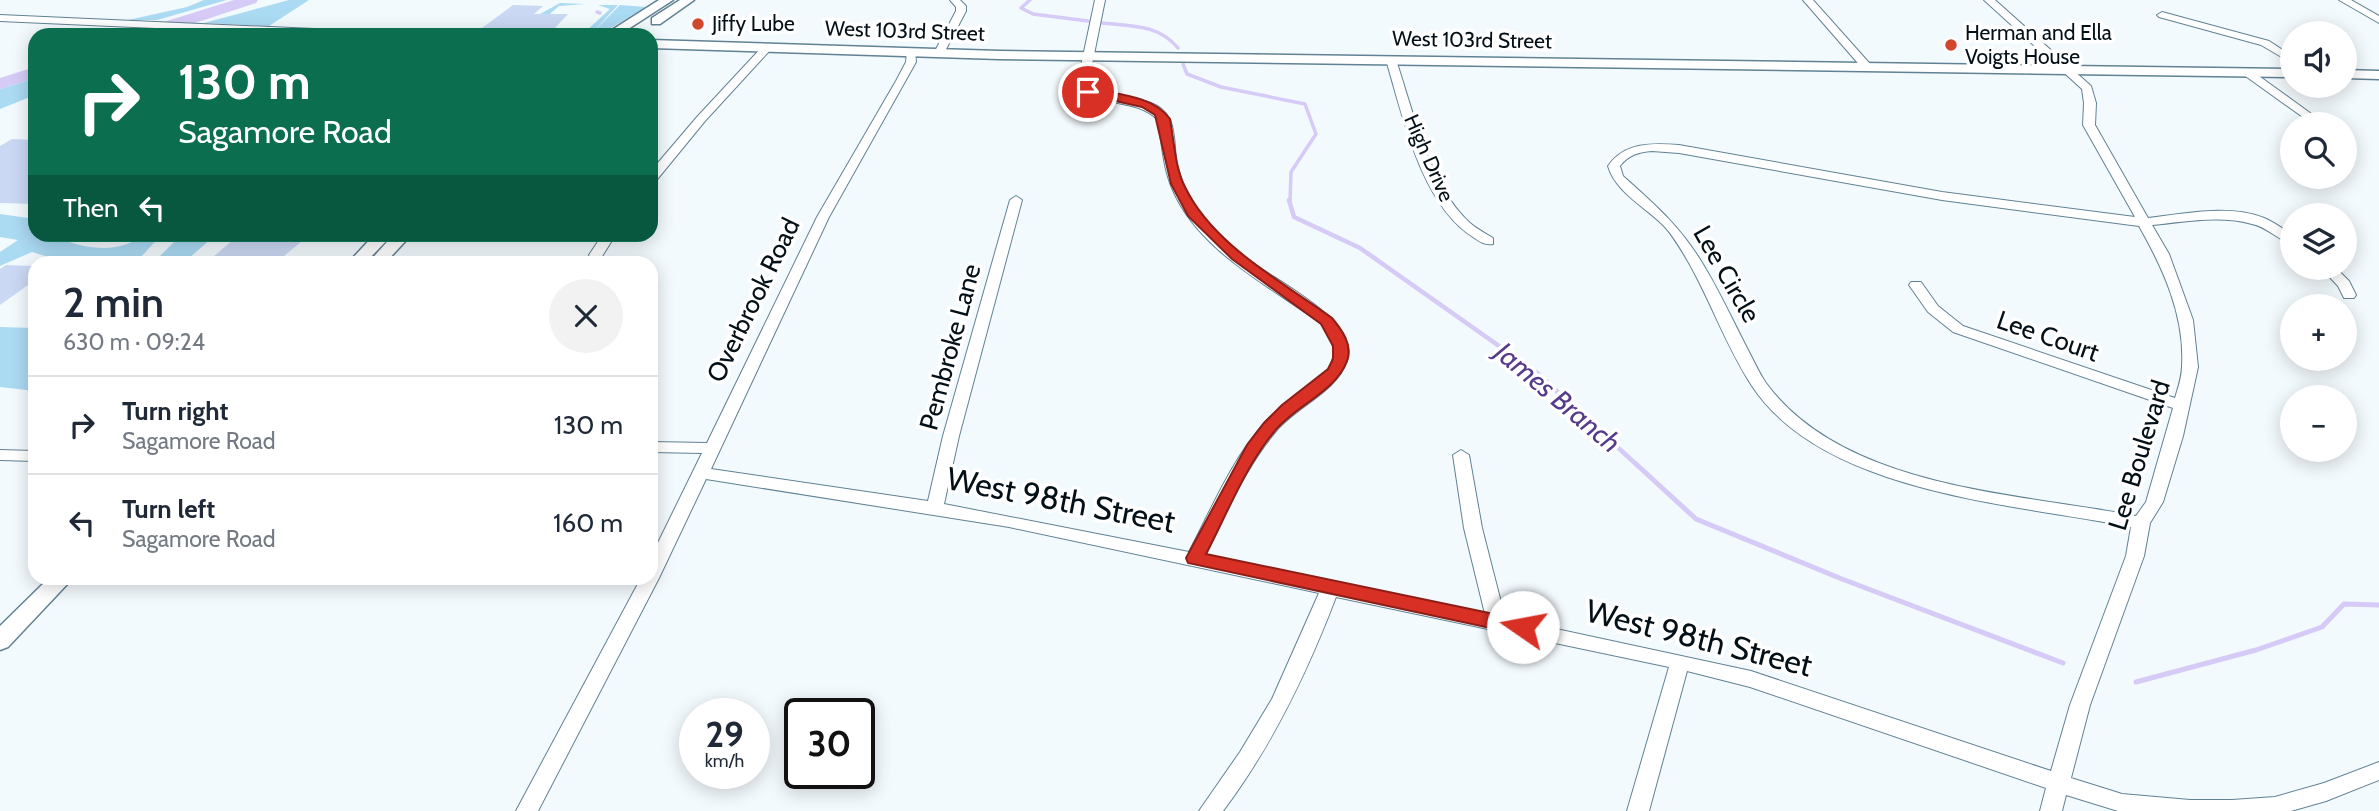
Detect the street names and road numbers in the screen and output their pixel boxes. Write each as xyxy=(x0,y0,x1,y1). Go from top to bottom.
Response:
street label: West 103rd Street xyxy=(825,15,985,46)
street label: West 103rd Street xyxy=(1392,26,1552,53)
street label: High Drive xyxy=(1399,110,1460,205)
street label: Overbrook Road xyxy=(699,213,807,387)
street label: Lee Circle xyxy=(1686,220,1768,328)
street label: Pembroke Lane xyxy=(912,260,988,434)
street label: Lee Court xyxy=(1993,304,2103,368)
street label: Lee Boulevard xyxy=(2101,376,2177,534)
street label: West 98th Street xyxy=(944,458,1179,541)
street label: West 98th Street xyxy=(1582,591,1816,685)

